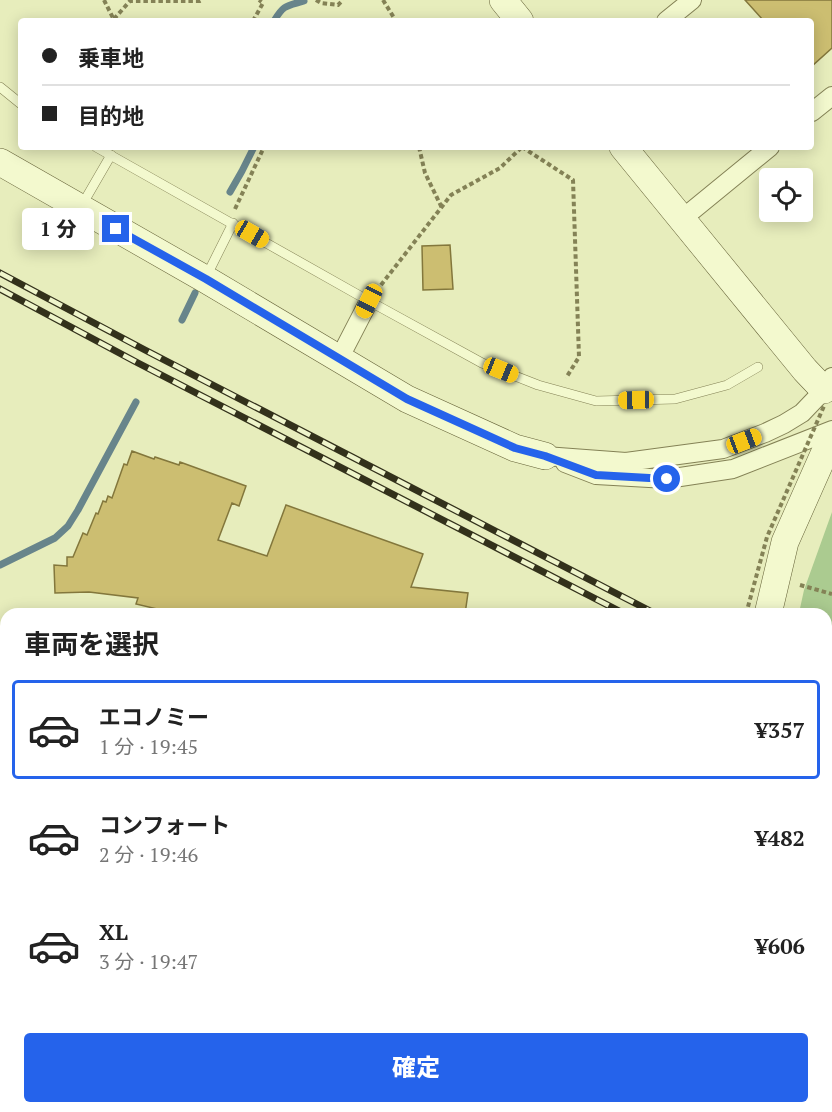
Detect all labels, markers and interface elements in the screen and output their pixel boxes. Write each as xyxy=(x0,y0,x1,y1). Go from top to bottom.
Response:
text: 乗車地 xyxy=(78,43,144,72)
text: 目的地 xyxy=(78,101,144,130)
map controls xyxy=(759,168,813,222)
button: locate xyxy=(759,168,813,222)
callout: 1 分 xyxy=(23,208,95,250)
text: 1 分 xyxy=(40,215,76,242)
route end xyxy=(102,215,129,242)
car xyxy=(232,217,272,251)
car xyxy=(353,281,385,321)
car xyxy=(481,355,521,385)
car xyxy=(618,391,654,409)
car xyxy=(724,426,764,456)
route start xyxy=(653,465,680,492)
text: 車両を選択 xyxy=(24,626,159,662)
text: エコノミー xyxy=(99,702,209,731)
icon: car xyxy=(27,703,81,757)
text: ¥357 xyxy=(755,715,805,744)
text: 1 分 · 19:45 xyxy=(99,733,198,760)
text: コンフォート xyxy=(99,810,230,839)
icon: car xyxy=(27,811,81,865)
text: ¥482 xyxy=(755,823,805,852)
text: 2 分 · 19:46 xyxy=(99,841,198,868)
text: XL xyxy=(99,917,128,946)
icon: car xyxy=(27,919,81,973)
text: ¥606 xyxy=(755,931,805,960)
text: 3 分 · 19:47 xyxy=(99,948,198,975)
button: 確定 xyxy=(24,1033,808,1102)

